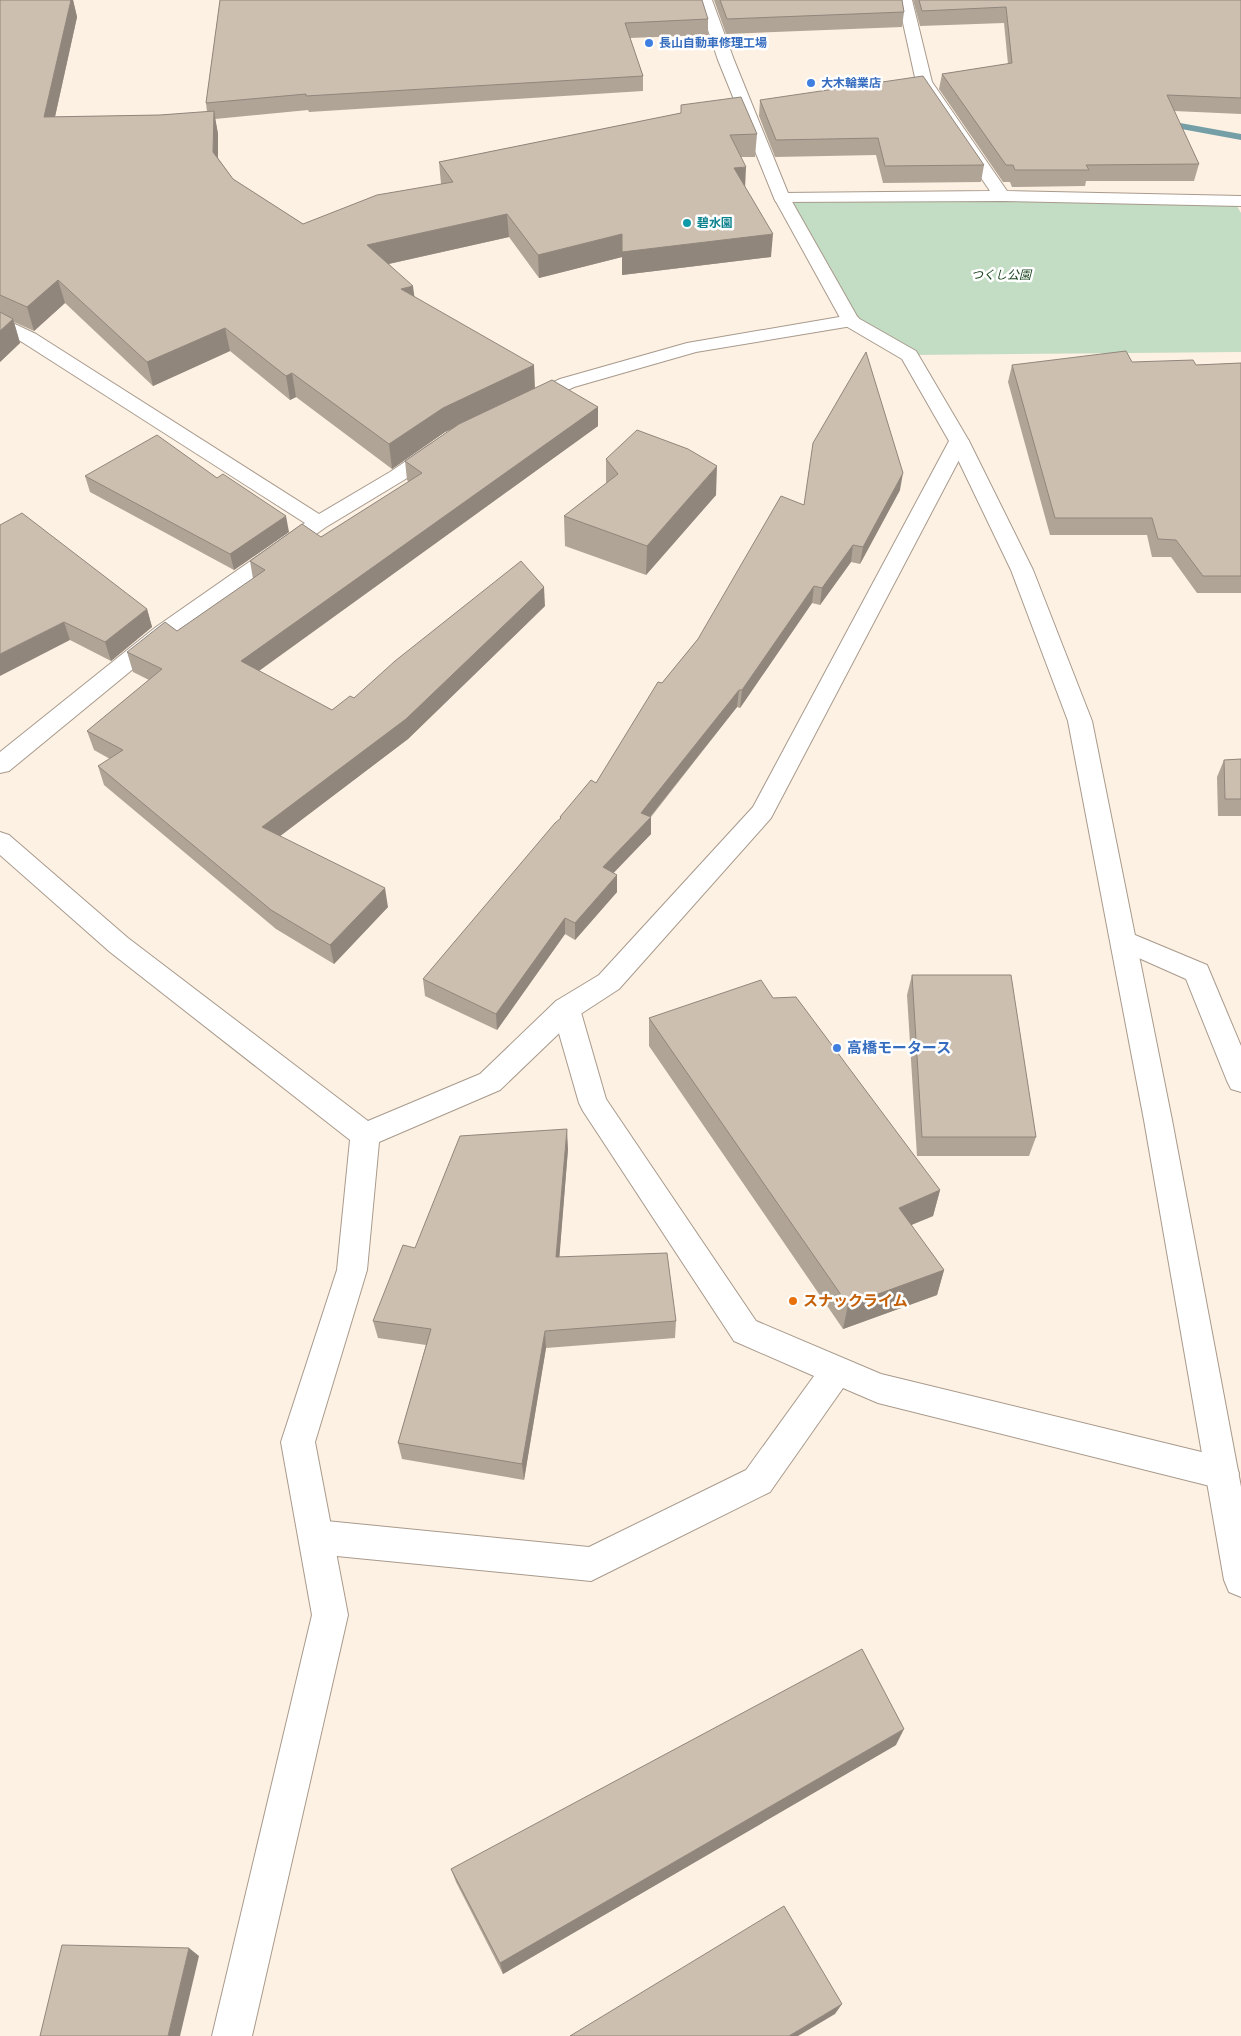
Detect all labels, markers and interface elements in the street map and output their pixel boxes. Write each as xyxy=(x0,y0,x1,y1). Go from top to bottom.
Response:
place label: 長山自動車修理工場 xyxy=(659,35,767,50)
marker: 長山自動車修理工場 xyxy=(643,37,655,49)
place label: 大木輪業店 xyxy=(821,75,881,90)
marker: 大木輪業店 xyxy=(805,77,817,89)
place label: 碧水園 xyxy=(697,215,733,230)
marker: 碧水園 xyxy=(681,217,693,229)
park label: つくし公園 xyxy=(971,267,1033,282)
place label: 高橋モータース xyxy=(847,1038,951,1057)
marker: 高橋モータース xyxy=(831,1042,843,1054)
place label: スナックライム xyxy=(803,1291,908,1310)
marker: スナックライム xyxy=(787,1295,799,1307)

